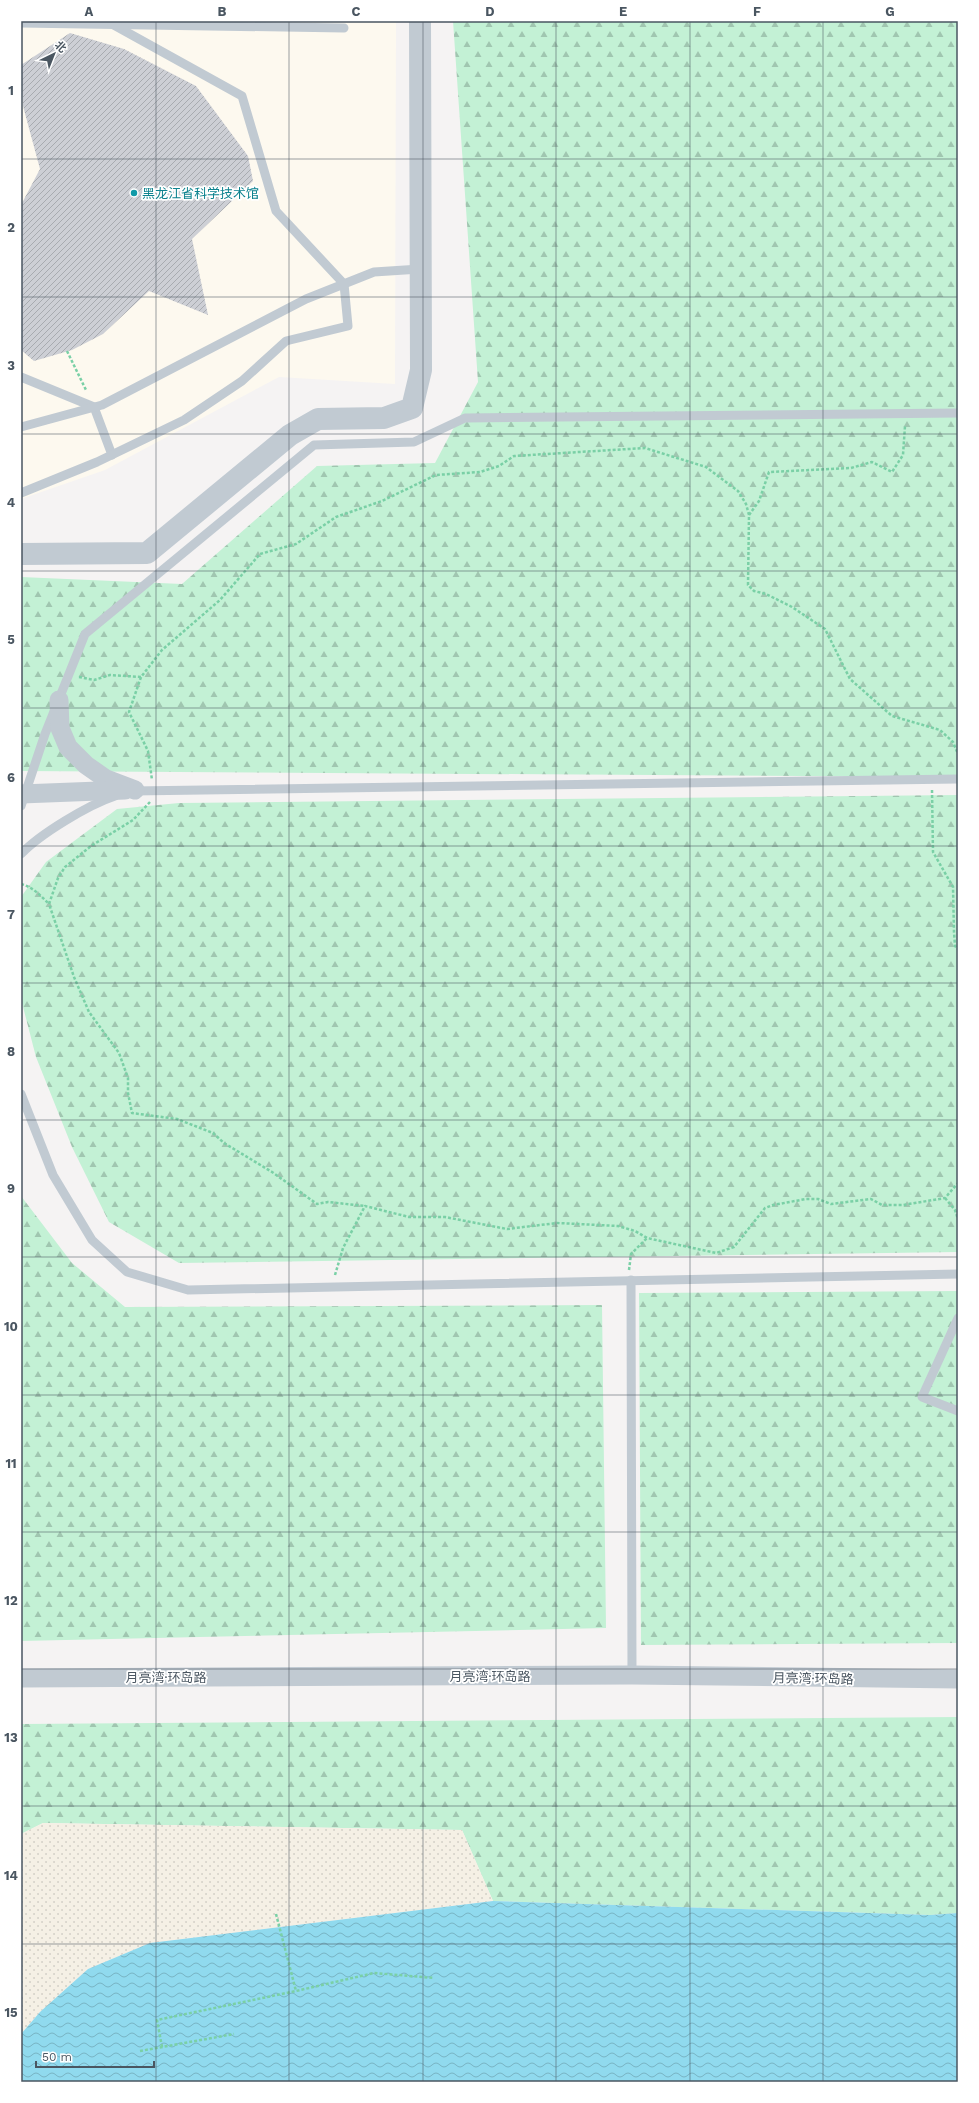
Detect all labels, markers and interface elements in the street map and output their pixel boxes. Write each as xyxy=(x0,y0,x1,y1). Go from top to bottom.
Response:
text: A xyxy=(85,4,94,19)
text: B xyxy=(218,4,227,19)
text: C xyxy=(352,4,361,19)
text: D xyxy=(485,4,495,19)
text: E xyxy=(619,4,627,19)
text: F xyxy=(753,4,761,19)
text: G xyxy=(885,4,895,19)
north arrow xyxy=(34,34,74,74)
text: 北 xyxy=(52,39,69,56)
text: 1 xyxy=(8,83,14,98)
place label: 黑龙江省科学技术馆 xyxy=(142,186,259,201)
marker: 黑龙江省科学技术馆 xyxy=(129,188,139,198)
text: 2 xyxy=(7,220,15,235)
text: 3 xyxy=(7,358,15,373)
text: 4 xyxy=(7,495,16,510)
text: 5 xyxy=(7,632,15,647)
text: 6 xyxy=(7,770,15,785)
text: 7 xyxy=(7,907,15,922)
text: 8 xyxy=(7,1044,15,1059)
text: 9 xyxy=(7,1181,15,1196)
text: 10 xyxy=(4,1319,18,1334)
text: 11 xyxy=(5,1456,17,1471)
text: 12 xyxy=(4,1593,18,1608)
street label: 月亮湾·环岛路 xyxy=(450,1669,530,1684)
street label: 月亮湾·环岛路 xyxy=(126,1670,206,1685)
street label: 月亮湾·环岛路 xyxy=(772,1670,854,1687)
text: 13 xyxy=(4,1730,18,1745)
text: 14 xyxy=(4,1868,19,1883)
text: 15 xyxy=(4,2005,18,2020)
scale bar xyxy=(36,2043,154,2069)
text: 50 m xyxy=(42,2050,72,2064)

